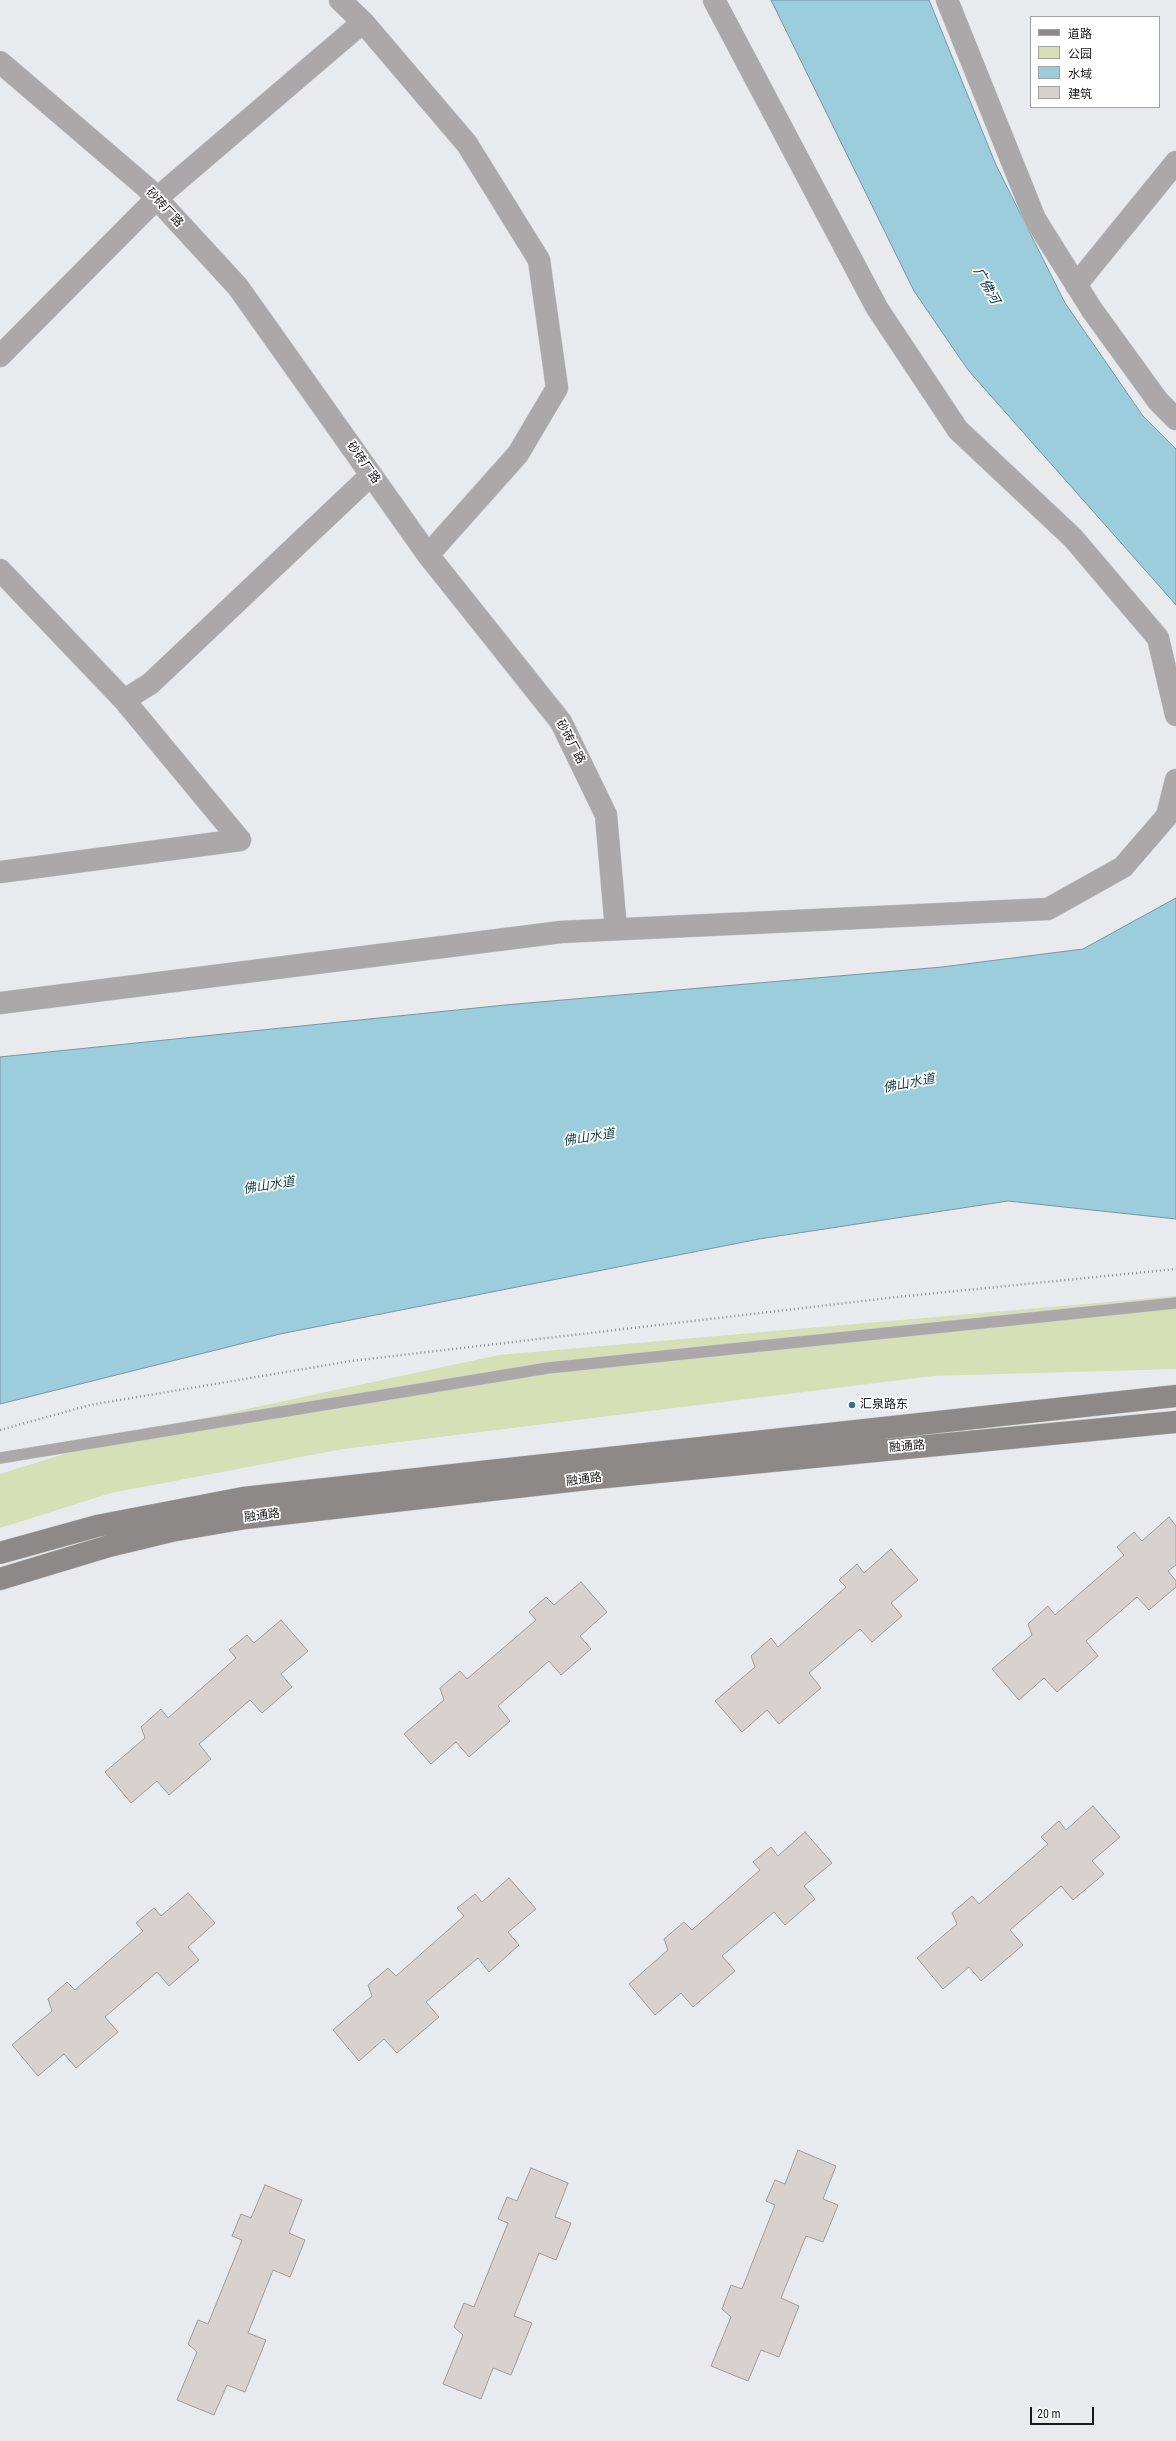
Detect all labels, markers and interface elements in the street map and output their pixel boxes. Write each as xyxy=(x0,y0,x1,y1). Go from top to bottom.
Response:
legend xyxy=(1030,16,1160,108)
text: 道路 xyxy=(1068,27,1092,41)
text: 公园 xyxy=(1068,47,1092,61)
text: 水域 xyxy=(1068,67,1092,81)
text: 建筑 xyxy=(1068,87,1092,101)
street label: 砂砖厂路 xyxy=(142,186,186,230)
water label: 广佛河 xyxy=(970,265,1002,307)
street label: 砂砖厂路 xyxy=(343,439,383,487)
street label: 砂砖厂路 xyxy=(552,717,588,767)
water label: 佛山水道 xyxy=(882,1071,936,1097)
water label: 佛山水道 xyxy=(562,1126,616,1150)
water label: 佛山水道 xyxy=(242,1174,296,1198)
place label: 汇泉路东 xyxy=(860,1398,908,1412)
marker: 汇泉路东 xyxy=(847,1400,857,1410)
street label: 融通路 xyxy=(888,1438,926,1456)
street label: 融通路 xyxy=(565,1471,603,1489)
street label: 融通路 xyxy=(243,1507,281,1525)
scale bar xyxy=(1032,2399,1096,2425)
text: 20 m xyxy=(1037,2407,1061,2421)

